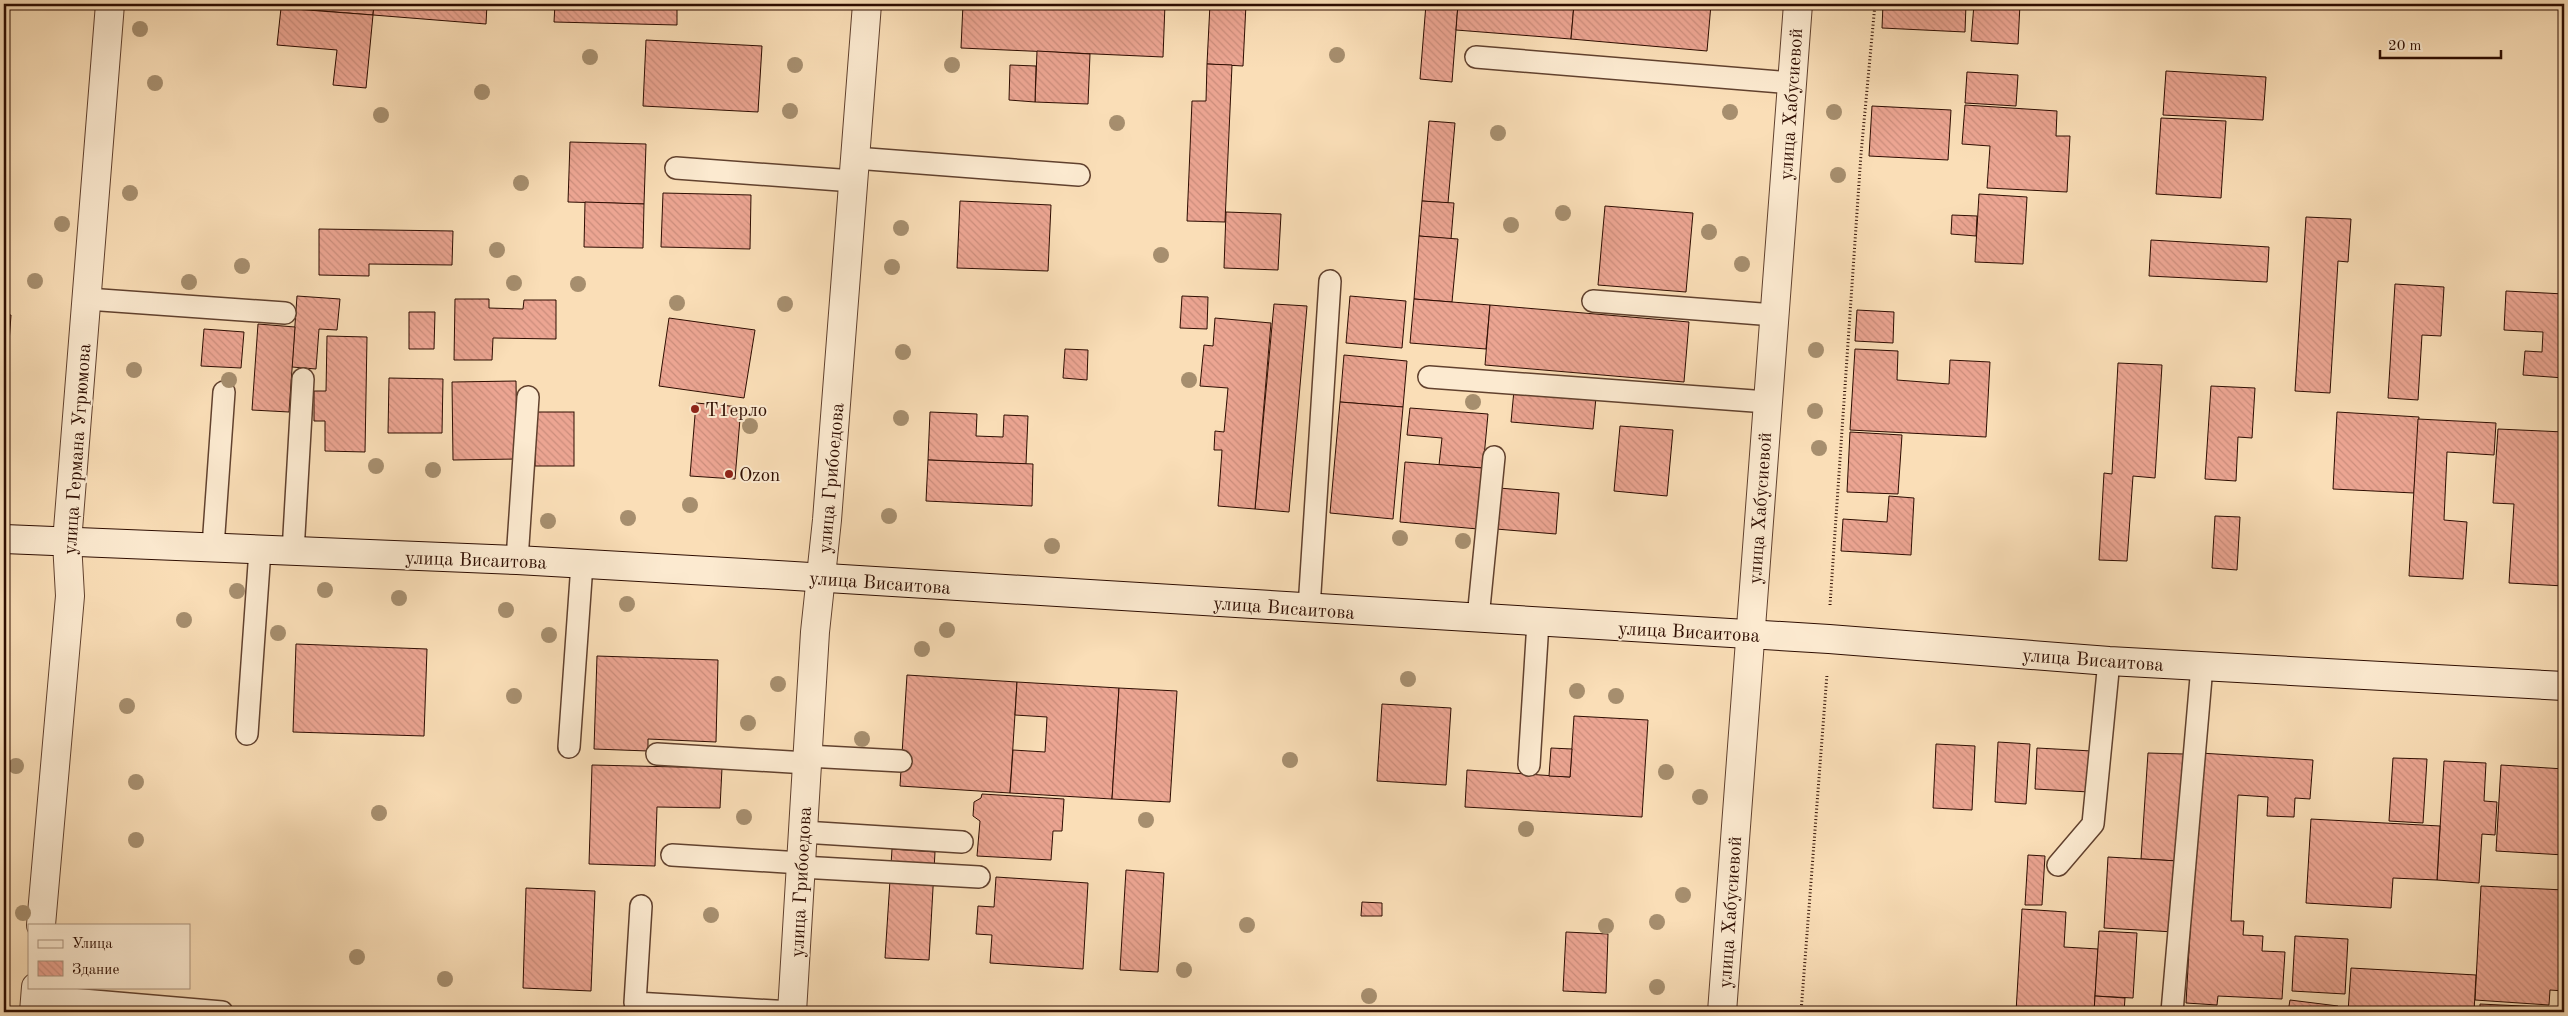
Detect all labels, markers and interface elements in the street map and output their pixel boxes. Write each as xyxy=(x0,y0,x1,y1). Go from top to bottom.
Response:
street label: улица Хабусиевой xyxy=(1778,28,1807,181)
scale bar xyxy=(2380,28,2502,60)
text: 20 m xyxy=(2388,39,2422,54)
street label: улица Германа Угрюмова xyxy=(62,342,95,555)
street label: улица Грибоедова xyxy=(816,401,849,554)
place label: Т1ерло xyxy=(705,402,767,421)
marker: Т1ерло xyxy=(689,403,701,415)
street label: улица Хабусиевой xyxy=(1747,432,1776,585)
place label: Ozon xyxy=(739,467,780,486)
marker: Ozon xyxy=(723,468,735,480)
street label: улица Висаитова xyxy=(405,550,548,573)
street label: улица Висаитова xyxy=(808,570,952,599)
street label: улица Висаитова xyxy=(1212,595,1356,624)
street label: улица Висаитова xyxy=(1617,620,1761,647)
street label: улица Висаитова xyxy=(2021,647,2165,676)
street label: улица Грибоедова xyxy=(789,806,816,958)
street label: улица Хабусиевой xyxy=(1717,836,1746,989)
legend xyxy=(28,924,190,988)
text: Улица xyxy=(72,937,113,952)
text: Здание xyxy=(72,963,119,978)

